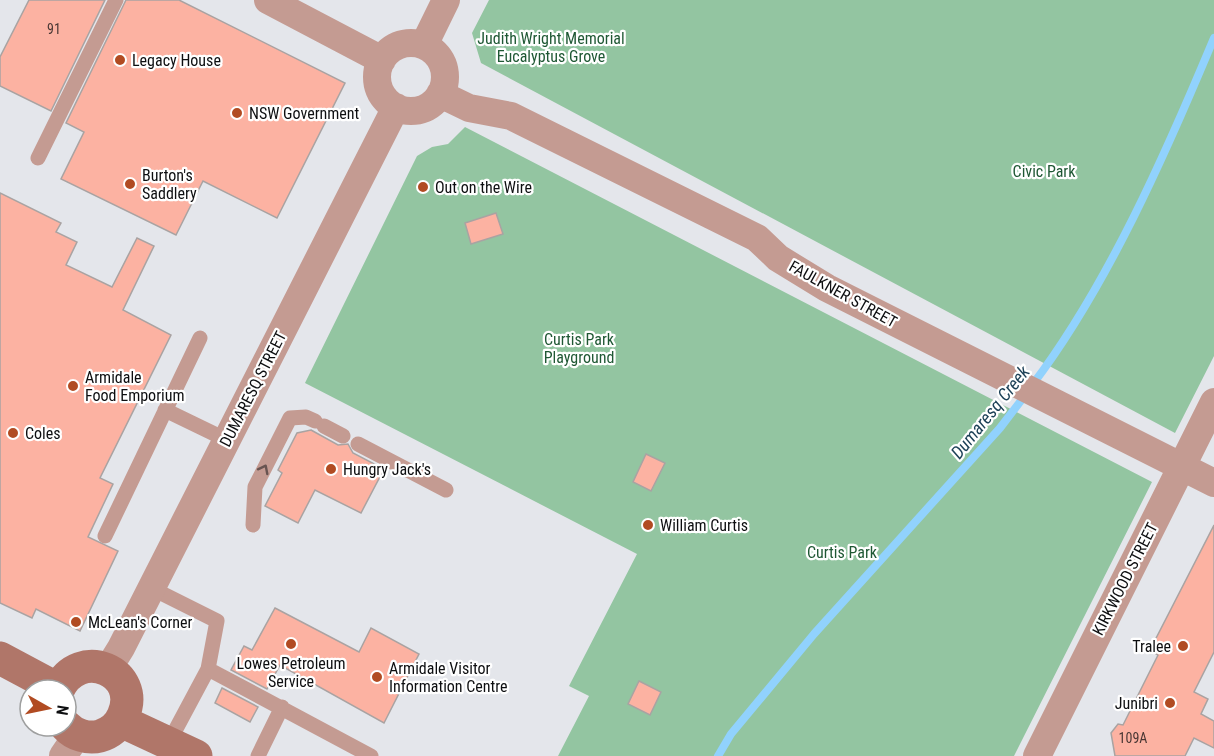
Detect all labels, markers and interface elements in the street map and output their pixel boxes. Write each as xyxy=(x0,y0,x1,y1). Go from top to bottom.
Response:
house number: 91 xyxy=(47,21,61,37)
park label: Judith Wright Memorial Eucalyptus Grove xyxy=(477,29,625,66)
place label: Legacy House xyxy=(132,51,221,70)
marker: Legacy House xyxy=(113,53,127,67)
place label: NSW Government xyxy=(249,104,360,123)
marker: NSW Government xyxy=(230,106,244,120)
park label: Civic Park xyxy=(1013,162,1076,181)
place label: Burton's Saddlery xyxy=(142,166,197,203)
marker: Burton's Saddlery xyxy=(123,177,137,191)
place label: Out on the Wire xyxy=(435,178,532,197)
marker: Out on the Wire xyxy=(416,180,430,194)
street label: FAULKNER STREET xyxy=(786,257,900,331)
street label: DUMARESQ STREET xyxy=(216,328,290,450)
park label: Curtis Park Playground xyxy=(544,330,615,367)
water label: Dumaresq Creek xyxy=(946,360,1035,463)
place label: Armidale Food Emporium xyxy=(85,368,184,405)
marker: Armidale Food Emporium xyxy=(66,379,80,393)
place label: Coles xyxy=(25,424,61,443)
marker: Coles xyxy=(6,426,20,440)
place label: Hungry Jack's xyxy=(343,460,431,479)
marker: Hungry Jack's xyxy=(324,462,338,476)
one-way arrow xyxy=(256,465,268,476)
place label: William Curtis xyxy=(660,516,748,535)
marker: William Curtis xyxy=(641,518,655,532)
street label: KIRKWOOD STREET xyxy=(1088,520,1162,638)
park label: Curtis Park xyxy=(807,543,878,562)
place label: McLean's Corner xyxy=(88,613,193,632)
marker: McLean's Corner xyxy=(69,615,83,629)
marker: Lowes Petroleum Service xyxy=(284,637,298,651)
place label: Tralee xyxy=(1132,637,1171,656)
marker: Tralee xyxy=(1176,639,1190,653)
place label: Lowes Petroleum Service xyxy=(236,654,346,691)
place label: Armidale Visitor Information Centre xyxy=(389,659,508,696)
marker: Armidale Visitor Information Centre xyxy=(370,670,384,684)
north arrow xyxy=(18,678,78,738)
place label: Junibri xyxy=(1115,694,1158,713)
marker: Junibri xyxy=(1163,696,1177,710)
text: N xyxy=(52,704,72,717)
house number: 109A xyxy=(1119,730,1147,746)

